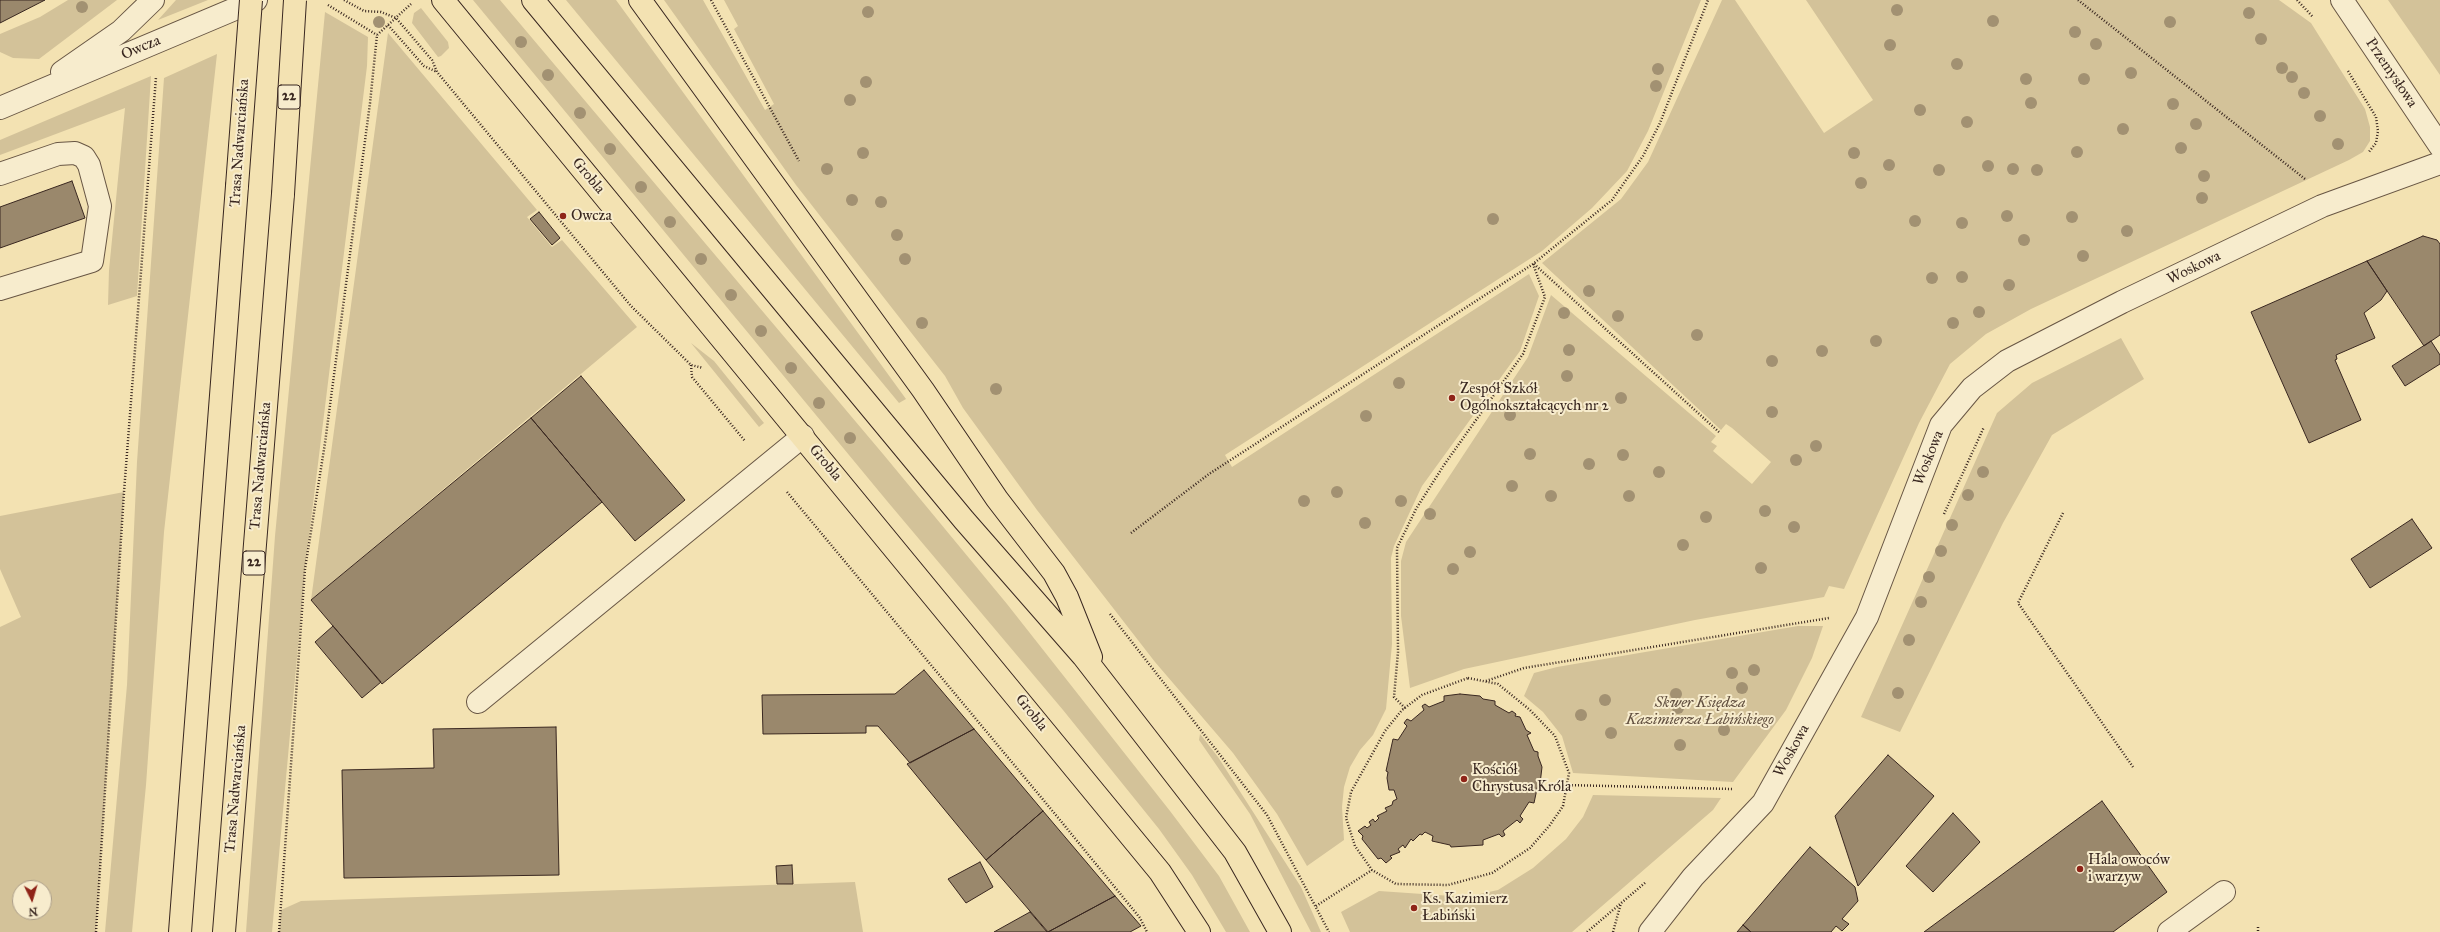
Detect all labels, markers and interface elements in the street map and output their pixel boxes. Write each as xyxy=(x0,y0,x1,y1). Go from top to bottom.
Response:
street label: Owcza xyxy=(119,32,163,64)
street label: Przemysłowa xyxy=(2361,35,2421,111)
street label: Trasa Nadwarciańska xyxy=(227,78,253,208)
road number: 22 xyxy=(278,85,300,109)
street label: Grobla xyxy=(568,154,608,198)
place label: Owcza xyxy=(571,207,612,225)
marker: Owcza xyxy=(558,211,568,221)
street label: Woskowa xyxy=(2164,247,2224,289)
place label: Zespół Szkół Ogólnokształcących nr 2 xyxy=(1460,380,1609,415)
marker: Zespół Szkół Ogólnokształcących nr 2 xyxy=(1447,393,1457,403)
street label: Trasa Nadwarciańska xyxy=(246,401,276,531)
street label: Woskowa xyxy=(1910,428,1948,488)
street label: Grobla xyxy=(805,441,845,485)
road number: 22 xyxy=(243,551,265,575)
street label: Grobla xyxy=(1011,691,1051,735)
park label: Skwer Księdza Kazimierza Łabińskiego xyxy=(1626,694,1774,729)
street label: Woskowa xyxy=(1770,722,1814,780)
street label: Trasa Nadwarciańska xyxy=(221,724,251,854)
place label: Kościół Chrystusa Króla xyxy=(1472,761,1571,796)
marker: Kościół Chrystusa Króla xyxy=(1459,774,1469,784)
place label: Hala owoców i warzyw xyxy=(2088,851,2170,886)
marker: Hala owoców i warzyw xyxy=(2075,864,2085,874)
north arrow xyxy=(12,880,52,920)
place label: Ks. Kazimierz Łabiński xyxy=(1422,890,1508,925)
marker: Ks. Kazimierz Łabiński xyxy=(1409,903,1419,913)
text: N xyxy=(28,905,38,918)

